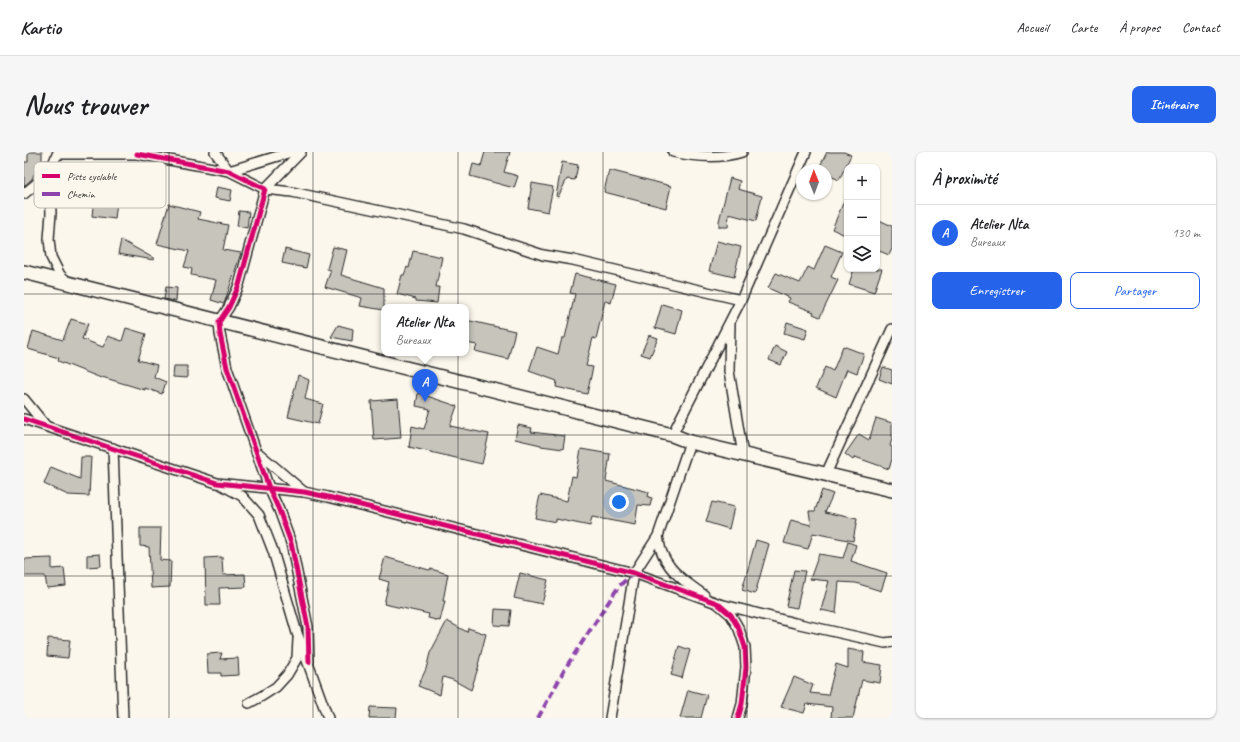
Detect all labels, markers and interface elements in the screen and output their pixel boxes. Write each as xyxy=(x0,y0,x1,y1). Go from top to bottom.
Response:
text: Kartio xyxy=(20,16,61,40)
text: Accueil xyxy=(1017,19,1048,36)
text: Carte xyxy=(1070,19,1097,36)
text: À propos xyxy=(1119,19,1160,36)
text: Contact xyxy=(1182,19,1220,36)
button: Itinéraire xyxy=(1132,86,1216,123)
text: Nous trouver xyxy=(24,87,147,122)
legend xyxy=(34,162,166,208)
north arrow xyxy=(796,164,832,200)
map controls xyxy=(844,164,880,272)
button: + xyxy=(844,164,880,200)
text: À proximité xyxy=(932,168,997,189)
text: Piste cyclable xyxy=(67,169,118,183)
text: Chemin xyxy=(67,187,96,201)
button: − xyxy=(844,200,880,236)
text: Atelier Nta xyxy=(970,215,1029,234)
text: A xyxy=(942,225,948,241)
text: 130 m xyxy=(1172,225,1200,241)
text: Bureaux xyxy=(970,234,1005,250)
button: layers xyxy=(844,236,880,272)
button: Enregistrer xyxy=(932,272,1062,309)
button: Partager xyxy=(1070,272,1200,309)
popup xyxy=(381,304,469,356)
text: Atelier Nta xyxy=(396,313,454,332)
text: Bureaux xyxy=(396,332,431,348)
pin: A xyxy=(412,369,438,402)
your location xyxy=(609,492,629,512)

